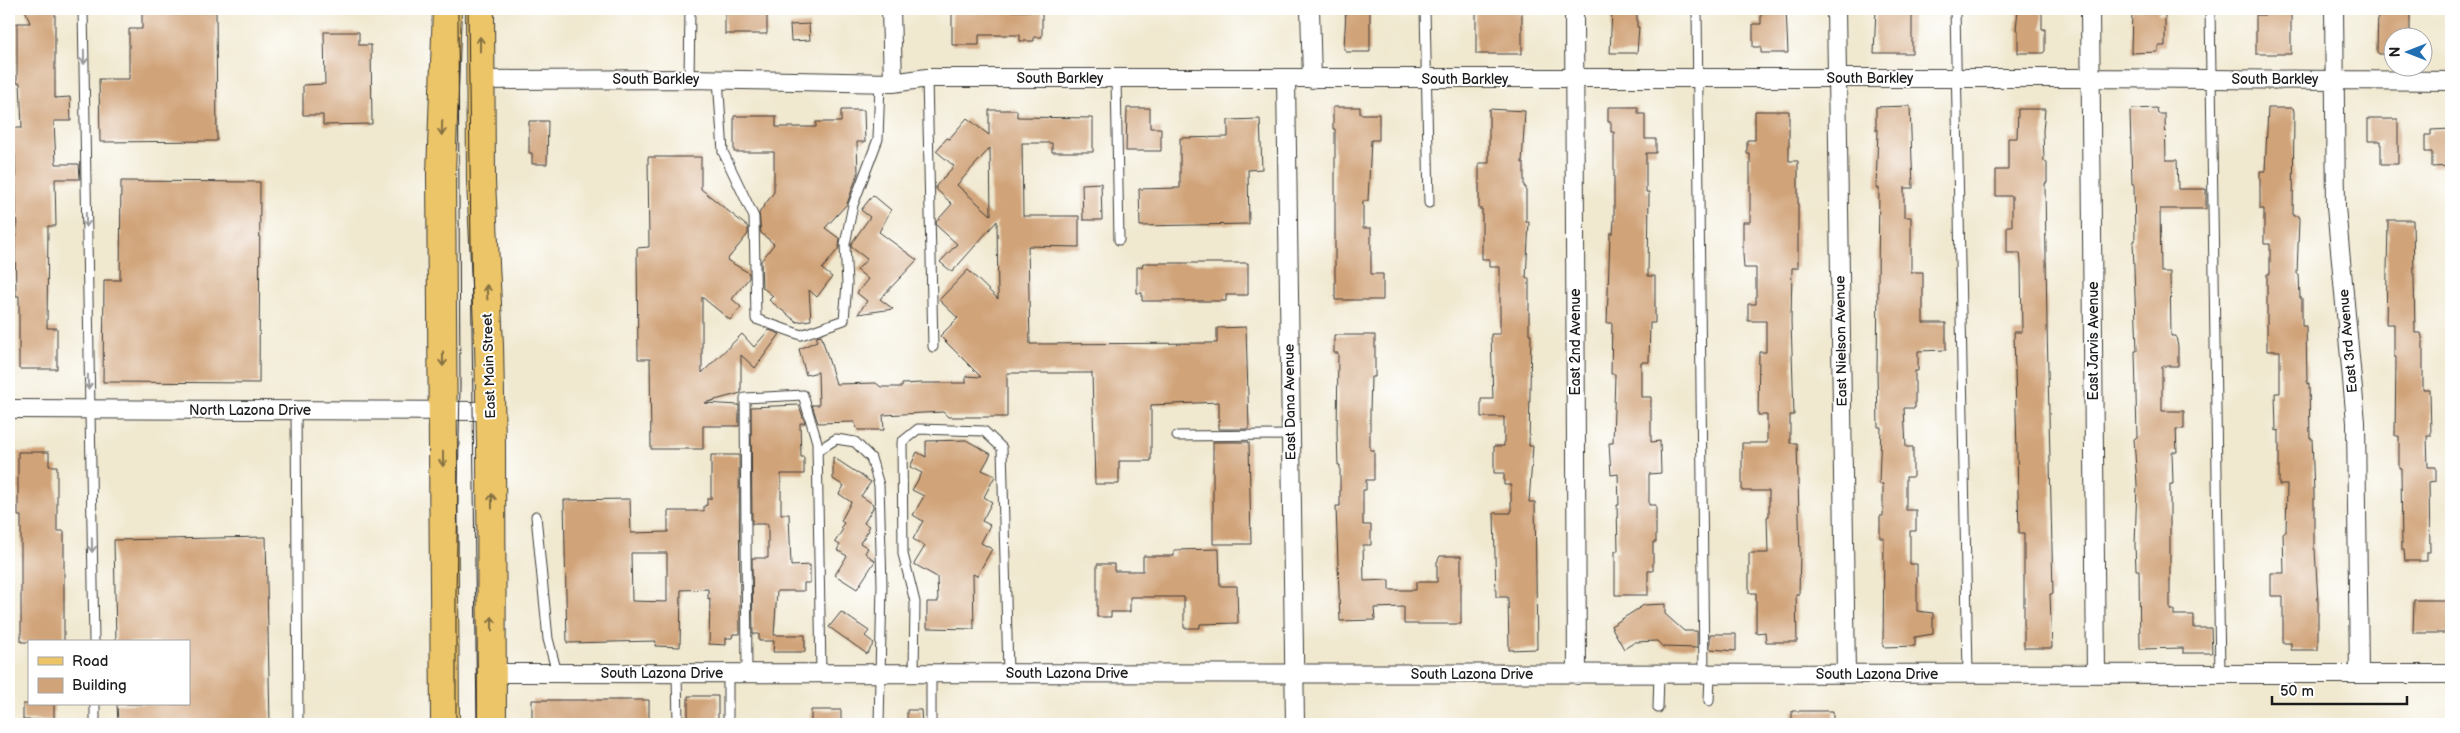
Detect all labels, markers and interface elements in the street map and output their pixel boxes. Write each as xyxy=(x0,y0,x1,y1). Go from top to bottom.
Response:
north arrow xyxy=(2382,28,2432,78)
one-way arrow xyxy=(475,37,485,53)
text: N xyxy=(2387,47,2404,57)
one-way arrow xyxy=(79,49,89,65)
street label: South Barkley xyxy=(1017,70,1104,87)
street label: South Barkley xyxy=(1827,70,1914,87)
street label: South Barkley xyxy=(613,71,700,88)
street label: South Barkley xyxy=(1422,71,1509,88)
street label: South Barkley xyxy=(2232,71,2319,88)
one-way arrow xyxy=(438,120,447,136)
one-way arrow xyxy=(81,212,91,228)
street label: East Nielson Avenue xyxy=(1831,275,1851,407)
street label: East Jarvis Avenue xyxy=(2085,281,2102,401)
one-way arrow xyxy=(482,284,491,300)
street label: East 2nd Avenue xyxy=(1567,288,1584,396)
street label: East 3rd Avenue xyxy=(2335,288,2361,394)
street label: East Main Street xyxy=(479,312,499,419)
street label: East Dana Avenue xyxy=(1280,344,1300,460)
one-way arrow xyxy=(438,351,448,367)
one-way arrow xyxy=(84,374,93,390)
street label: North Lazona Drive xyxy=(189,402,311,419)
one-way arrow xyxy=(438,450,448,467)
one-way arrow xyxy=(487,493,497,509)
one-way arrow xyxy=(87,537,96,553)
one-way arrow xyxy=(487,616,497,632)
legend xyxy=(28,640,190,706)
text: Road xyxy=(72,652,108,671)
street label: South Lazona Drive xyxy=(601,665,723,682)
street label: South Lazona Drive xyxy=(1006,665,1128,682)
street label: South Lazona Drive xyxy=(1411,666,1533,683)
street label: South Lazona Drive xyxy=(1816,666,1938,683)
scale bar xyxy=(2272,673,2408,705)
text: Building xyxy=(72,676,127,695)
text: 50 m xyxy=(2280,682,2314,701)

